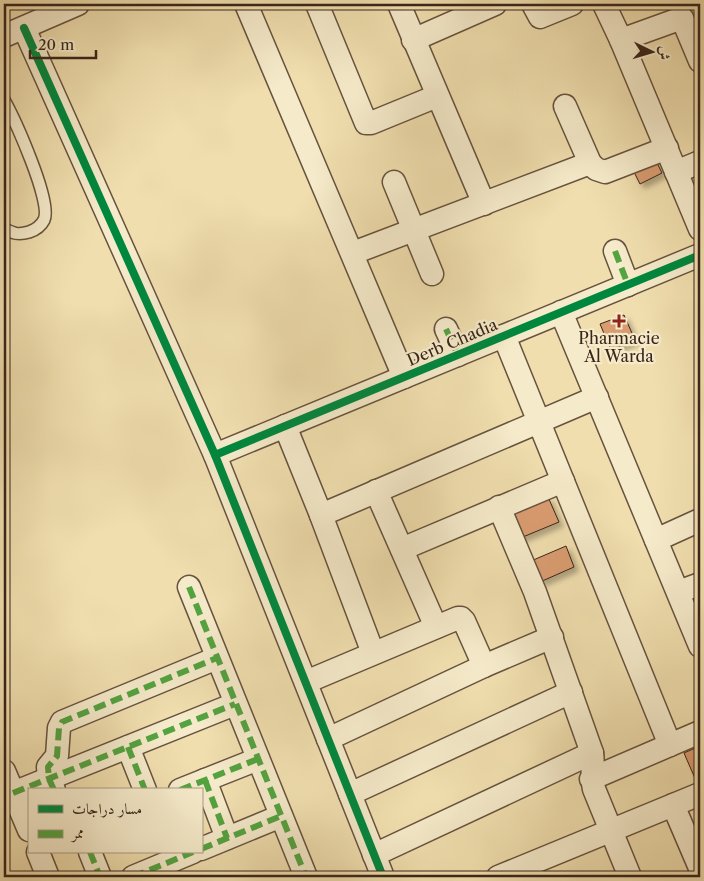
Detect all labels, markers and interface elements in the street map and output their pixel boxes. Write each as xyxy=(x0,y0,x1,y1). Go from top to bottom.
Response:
scale bar xyxy=(30,28,96,60)
north arrow xyxy=(626,28,676,78)
text: 20 m xyxy=(38,35,74,54)
text: ش xyxy=(655,45,675,61)
street label: Derb Chadia xyxy=(404,314,501,370)
marker: Pharmacie Al Warda xyxy=(613,315,625,327)
place label: Pharmacie Al Warda xyxy=(578,328,660,366)
legend xyxy=(28,788,202,854)
text: مسار دراجات xyxy=(72,799,142,818)
text: ممر xyxy=(70,823,84,843)

